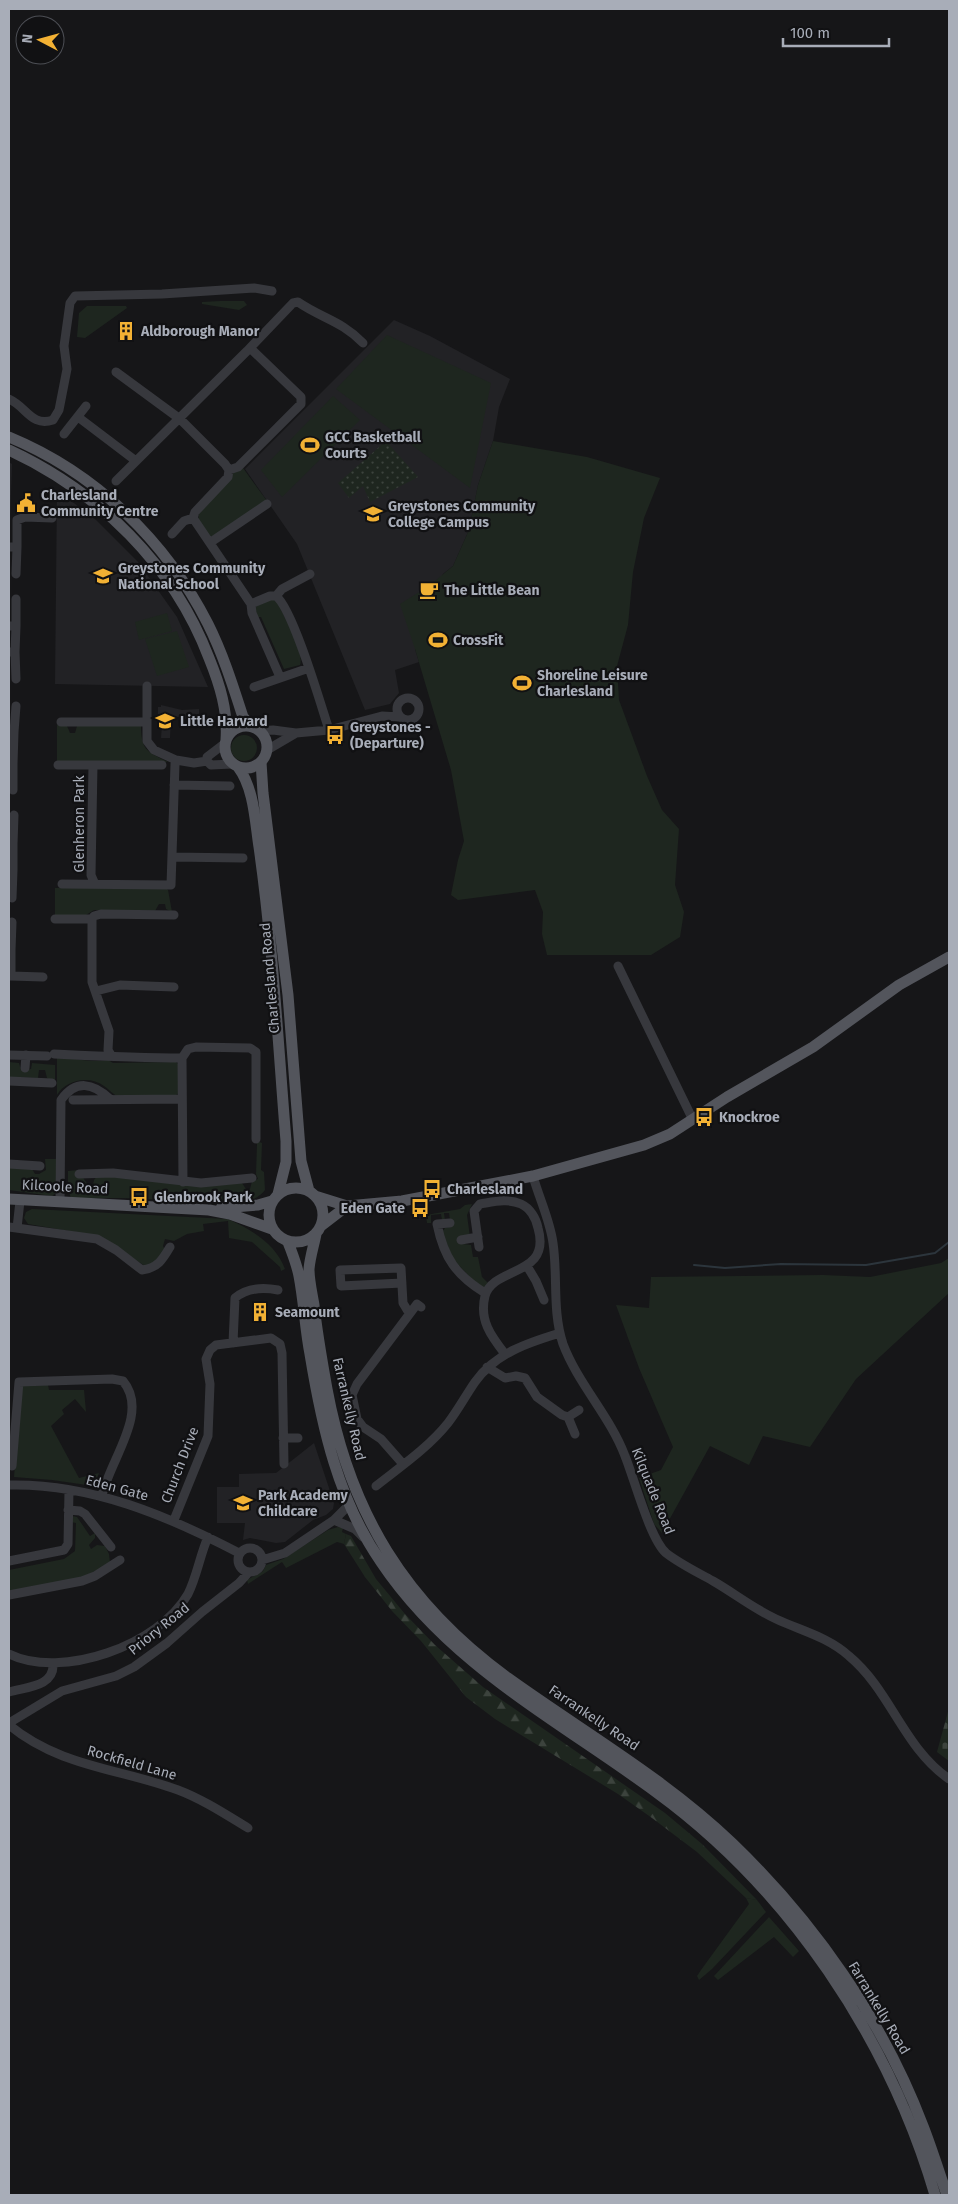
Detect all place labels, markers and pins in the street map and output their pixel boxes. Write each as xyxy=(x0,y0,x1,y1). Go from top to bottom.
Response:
building icon: Aldborough Manor xyxy=(115,320,137,342)
place label: Aldborough Manor xyxy=(140,323,260,340)
place label: GCC Basketball Courts xyxy=(325,429,422,462)
sports icon: GCC Basketball Courts xyxy=(299,434,321,456)
place label: Charlesland Community Centre xyxy=(41,487,159,520)
public building icon: Charlesland Community Centre xyxy=(15,492,37,514)
place label: Greystones Community College Campus xyxy=(388,498,536,531)
school or university icon: Greystones Community College Campus xyxy=(362,503,384,525)
place label: Greystones Community National School xyxy=(118,560,266,593)
school or university icon: Greystones Community National School xyxy=(92,565,114,587)
cafe icon: The Little Bean xyxy=(418,579,440,601)
place label: The Little Bean xyxy=(444,582,540,599)
sports icon: CrossFit xyxy=(427,629,449,651)
place label: CrossFit xyxy=(453,632,504,649)
place label: Shoreline Leisure Charlesland xyxy=(537,667,648,700)
sports icon: Shoreline Leisure Charlesland xyxy=(511,672,533,694)
school or university icon: Little Harvard xyxy=(154,710,176,732)
place label: Little Harvard xyxy=(180,713,268,730)
place label: Greystones - (Departure) xyxy=(350,719,431,752)
bus stop icon: Greystones - (Departure) xyxy=(324,724,346,746)
bus stop icon: Knockroe xyxy=(693,1106,715,1128)
place label: Knockroe xyxy=(719,1109,780,1126)
bus stop icon: Charlesland xyxy=(421,1178,443,1200)
place label: Charlesland xyxy=(447,1181,523,1198)
bus stop icon: Glenbrook Park xyxy=(128,1186,150,1208)
place label: Glenbrook Park xyxy=(154,1189,253,1206)
bus stop icon: Eden Gate xyxy=(409,1197,431,1219)
place label: Eden Gate xyxy=(341,1200,405,1217)
building icon: Seamount xyxy=(249,1301,271,1323)
place label: Seamount xyxy=(275,1304,340,1321)
place label: Park Academy Childcare xyxy=(258,1487,348,1520)
school or university icon: Park Academy Childcare xyxy=(232,1492,254,1514)

